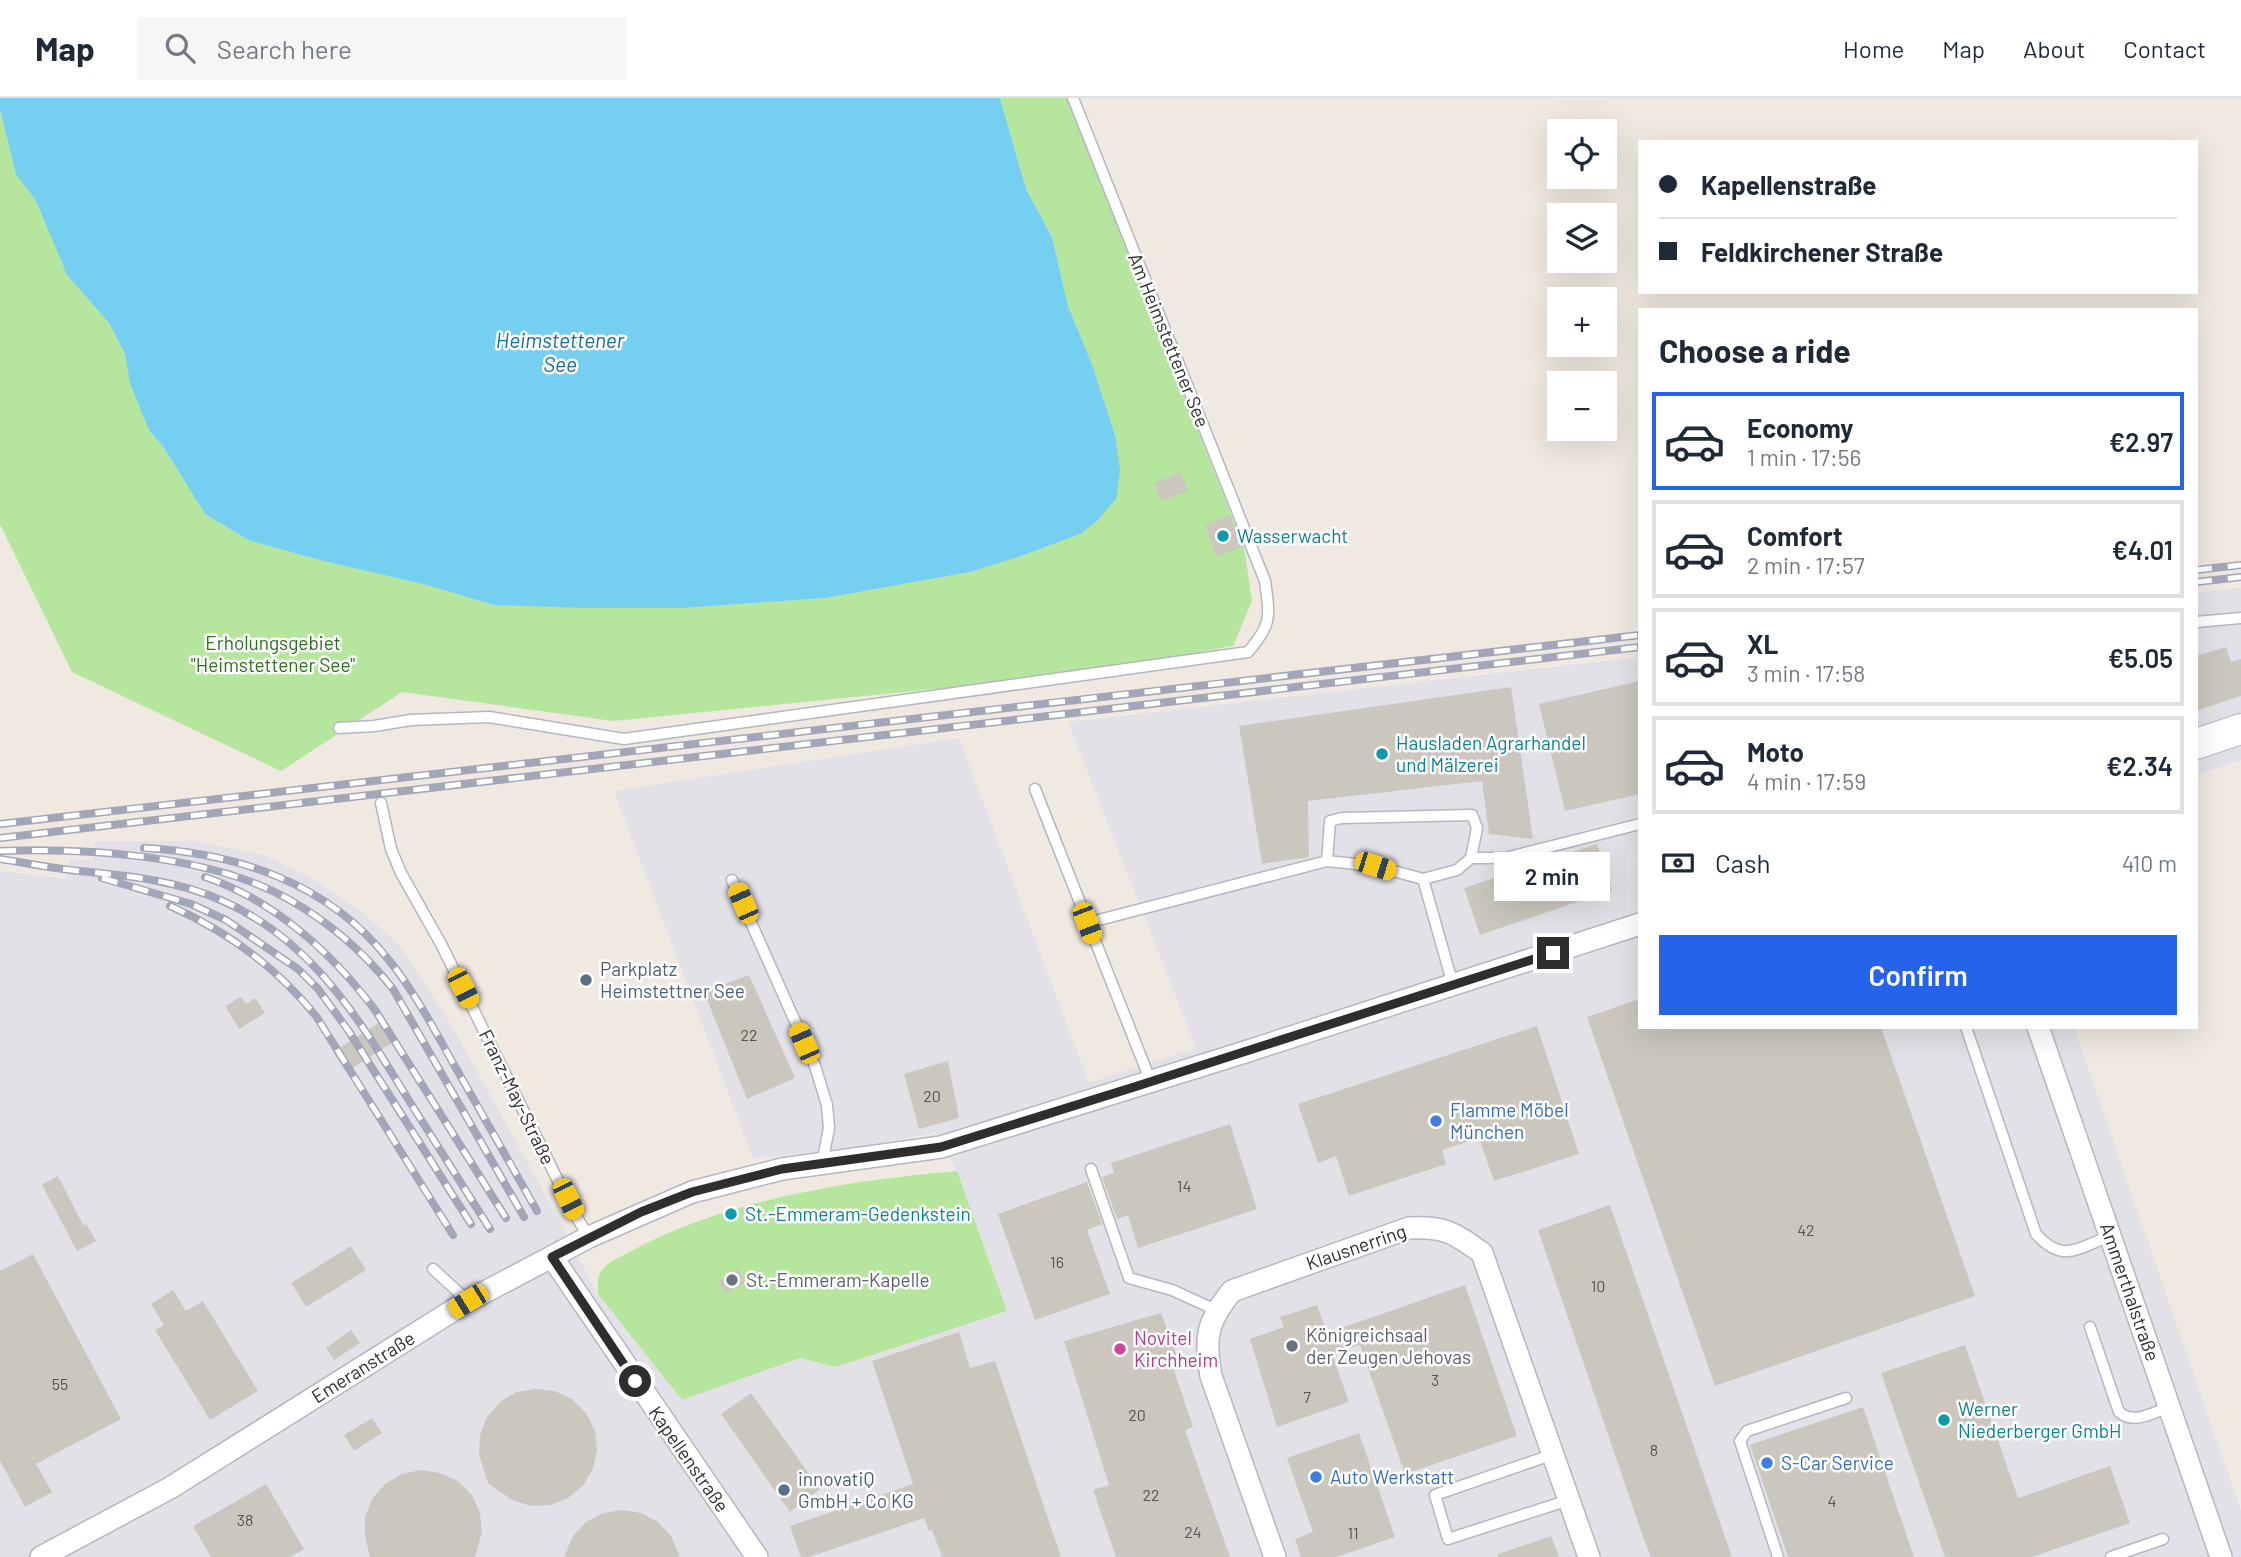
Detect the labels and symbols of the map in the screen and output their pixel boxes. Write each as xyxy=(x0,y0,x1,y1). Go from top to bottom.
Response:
street label: Am Heimstettener See xyxy=(1124,249,1215,430)
water label: Heimstettener See xyxy=(496,327,625,376)
place label: Wasserwacht xyxy=(1237,524,1348,547)
marker: Wasserwacht xyxy=(1215,528,1231,544)
park label: Erholungsgebiet "Heimstettener See" xyxy=(191,631,355,676)
place label: Hausladen Agrarhandel und Mälzerei xyxy=(1396,731,1586,776)
marker: Hausladen Agrarhandel und Mälzerei xyxy=(1374,746,1390,762)
car xyxy=(1352,850,1399,882)
callout: 2 min xyxy=(1495,852,1611,900)
car xyxy=(725,880,762,926)
car xyxy=(1070,900,1105,946)
route end xyxy=(1537,937,1569,969)
place label: Parkplatz Heimstettner See xyxy=(600,957,745,1002)
car xyxy=(445,965,482,1011)
marker: Parkplatz Heimstettner See xyxy=(578,972,594,988)
car xyxy=(786,1020,823,1066)
street label: Franz-May-Straße xyxy=(475,1025,560,1168)
house number: 22 xyxy=(740,1025,758,1044)
house number: 20 xyxy=(923,1086,941,1105)
place label: Flamme Möbel München xyxy=(1450,1098,1569,1143)
marker: Flamme Möbel München xyxy=(1428,1113,1444,1129)
car xyxy=(550,1176,587,1222)
house number: 14 xyxy=(1177,1176,1191,1195)
place label: St.-Emmeram-Gedenkstein xyxy=(745,1202,971,1225)
marker: St.-Emmeram-Gedenkstein xyxy=(723,1206,739,1222)
street label: Klausnerring xyxy=(1303,1219,1409,1274)
house number: 42 xyxy=(1797,1220,1815,1239)
street label: Ammerthalstraße xyxy=(2096,1220,2165,1364)
house number: 16 xyxy=(1050,1252,1064,1271)
place label: St.-Emmeram-Kapelle xyxy=(746,1268,930,1291)
marker: St.-Emmeram-Kapelle xyxy=(724,1272,740,1288)
house number: 10 xyxy=(1591,1276,1605,1295)
car xyxy=(445,1281,492,1321)
place label: Königreichsaal der Zeugen Jehovas xyxy=(1306,1323,1471,1368)
street label: Emeranstraße xyxy=(307,1326,419,1407)
place label: Novitel Kirchheim xyxy=(1134,1326,1218,1371)
marker: Königreichsaal der Zeugen Jehovas xyxy=(1284,1338,1300,1354)
marker: Novitel Kirchheim xyxy=(1112,1341,1128,1357)
route start xyxy=(619,1365,651,1397)
house number: 3 xyxy=(1431,1370,1439,1389)
house number: 55 xyxy=(52,1374,68,1393)
house number: 7 xyxy=(1303,1387,1311,1406)
place label: Werner Niederberger GmbH xyxy=(1958,1397,2121,1442)
street label: Kapellenstraße xyxy=(644,1401,734,1516)
house number: 20 xyxy=(1128,1405,1146,1424)
marker: Werner Niederberger GmbH xyxy=(1936,1412,1952,1428)
house number: 8 xyxy=(1650,1440,1658,1459)
place label: S-Car Service xyxy=(1781,1451,1894,1474)
marker: S-Car Service xyxy=(1759,1455,1775,1471)
place label: Auto Werkstatt xyxy=(1330,1465,1454,1488)
place label: innovatiQ GmbH + Co KG xyxy=(798,1467,914,1512)
marker: Auto Werkstatt xyxy=(1308,1469,1324,1485)
marker: innovatiQ GmbH + Co KG xyxy=(776,1482,792,1498)
house number: 22 xyxy=(1142,1485,1160,1504)
house number: 4 xyxy=(1828,1491,1836,1510)
house number: 38 xyxy=(237,1510,253,1529)
house number: 24 xyxy=(1184,1522,1202,1541)
house number: 11 xyxy=(1347,1523,1359,1542)

